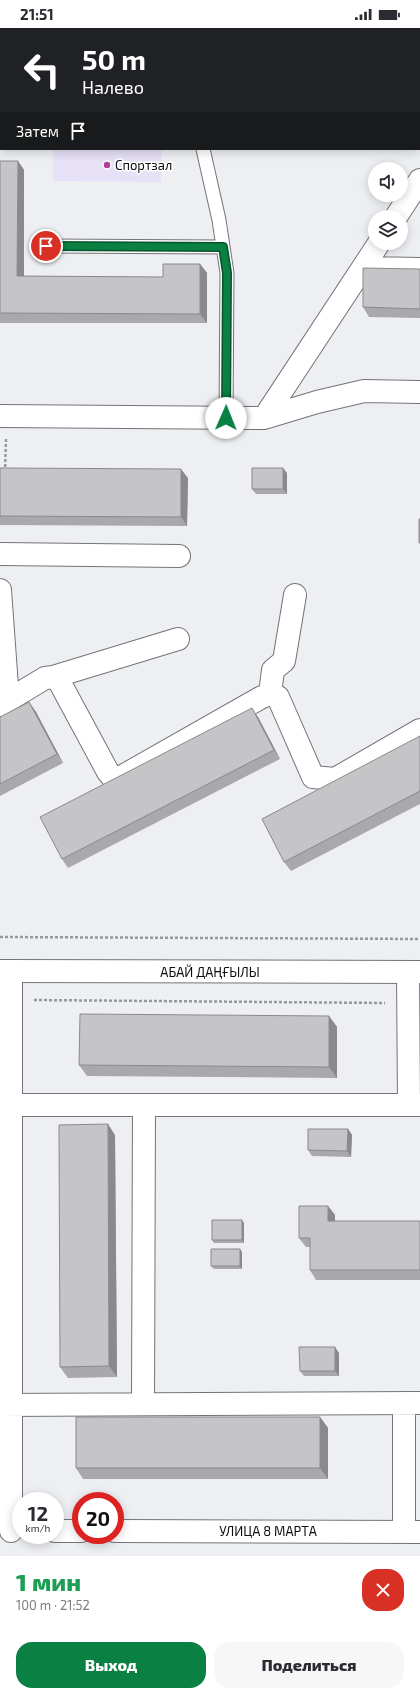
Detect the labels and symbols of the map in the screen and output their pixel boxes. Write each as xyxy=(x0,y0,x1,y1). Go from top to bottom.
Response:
place label: Спортзал xyxy=(115,157,172,173)
marker: Спортзал xyxy=(102,160,112,170)
pin xyxy=(29,229,63,263)
position arrow xyxy=(205,397,247,439)
street label: АБАЙ ДАҢҒЫЛЫ xyxy=(160,964,260,980)
speed limit sign: 20 xyxy=(72,1492,124,1544)
street label: УЛИЦА 8 МАРТА xyxy=(219,1523,317,1539)

